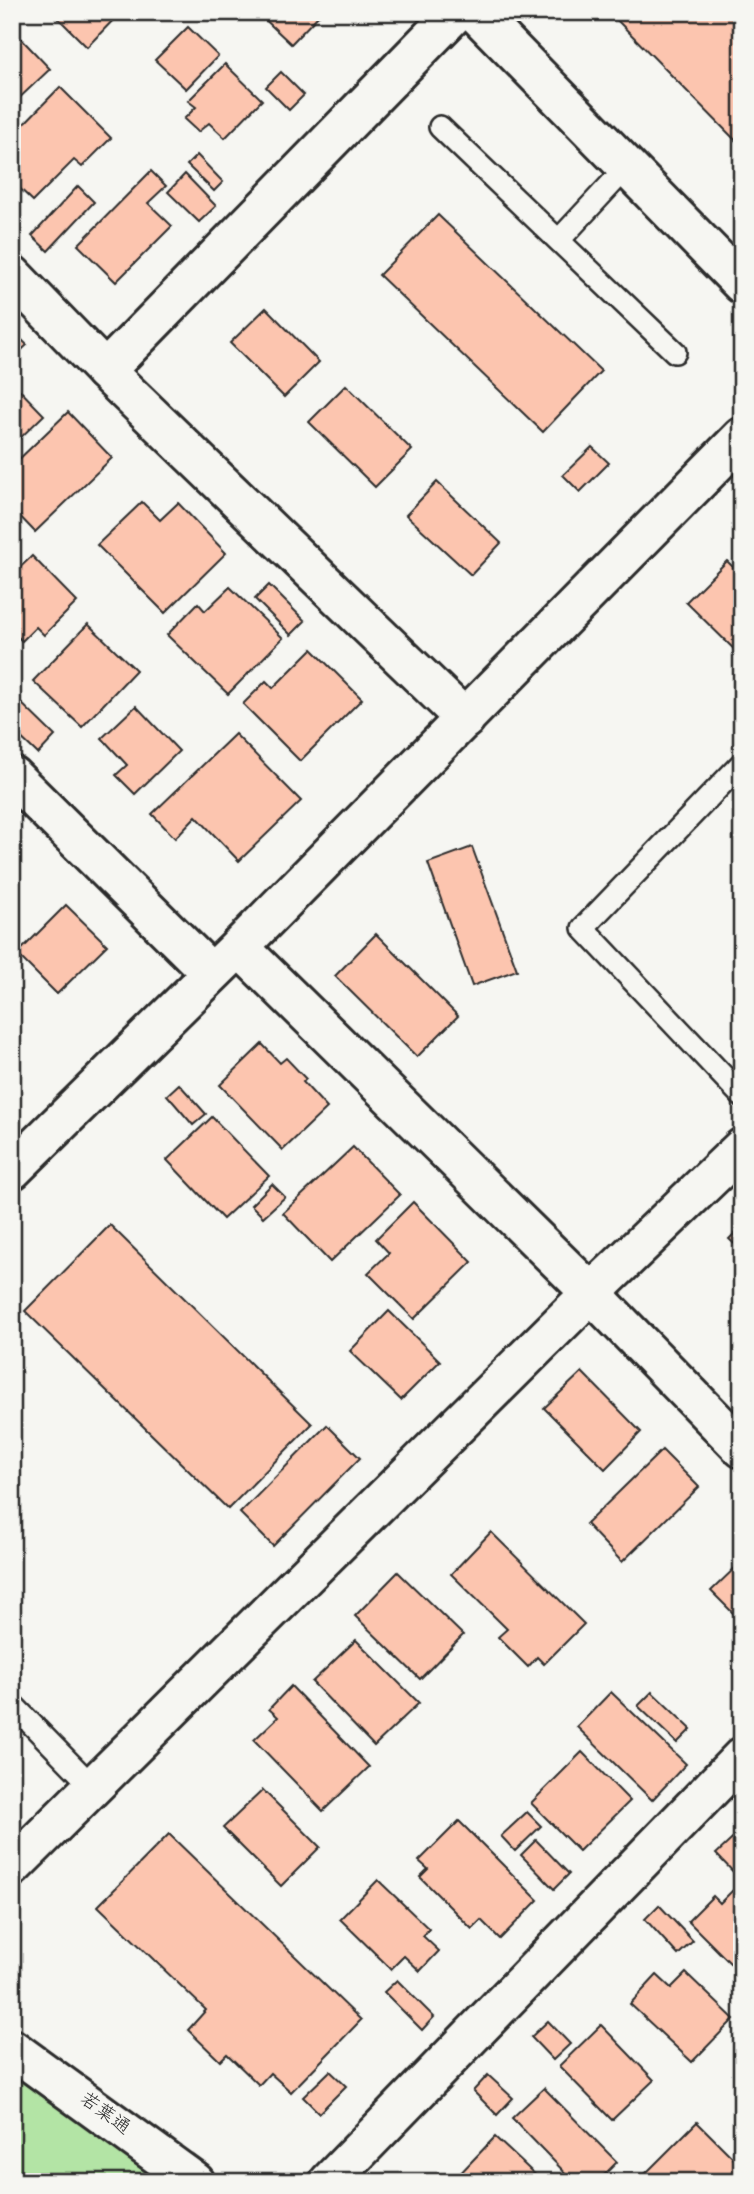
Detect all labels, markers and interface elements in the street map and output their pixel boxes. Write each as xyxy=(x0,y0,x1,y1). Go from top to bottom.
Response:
street label: 若葉通 xyxy=(74,2088,134,2141)

